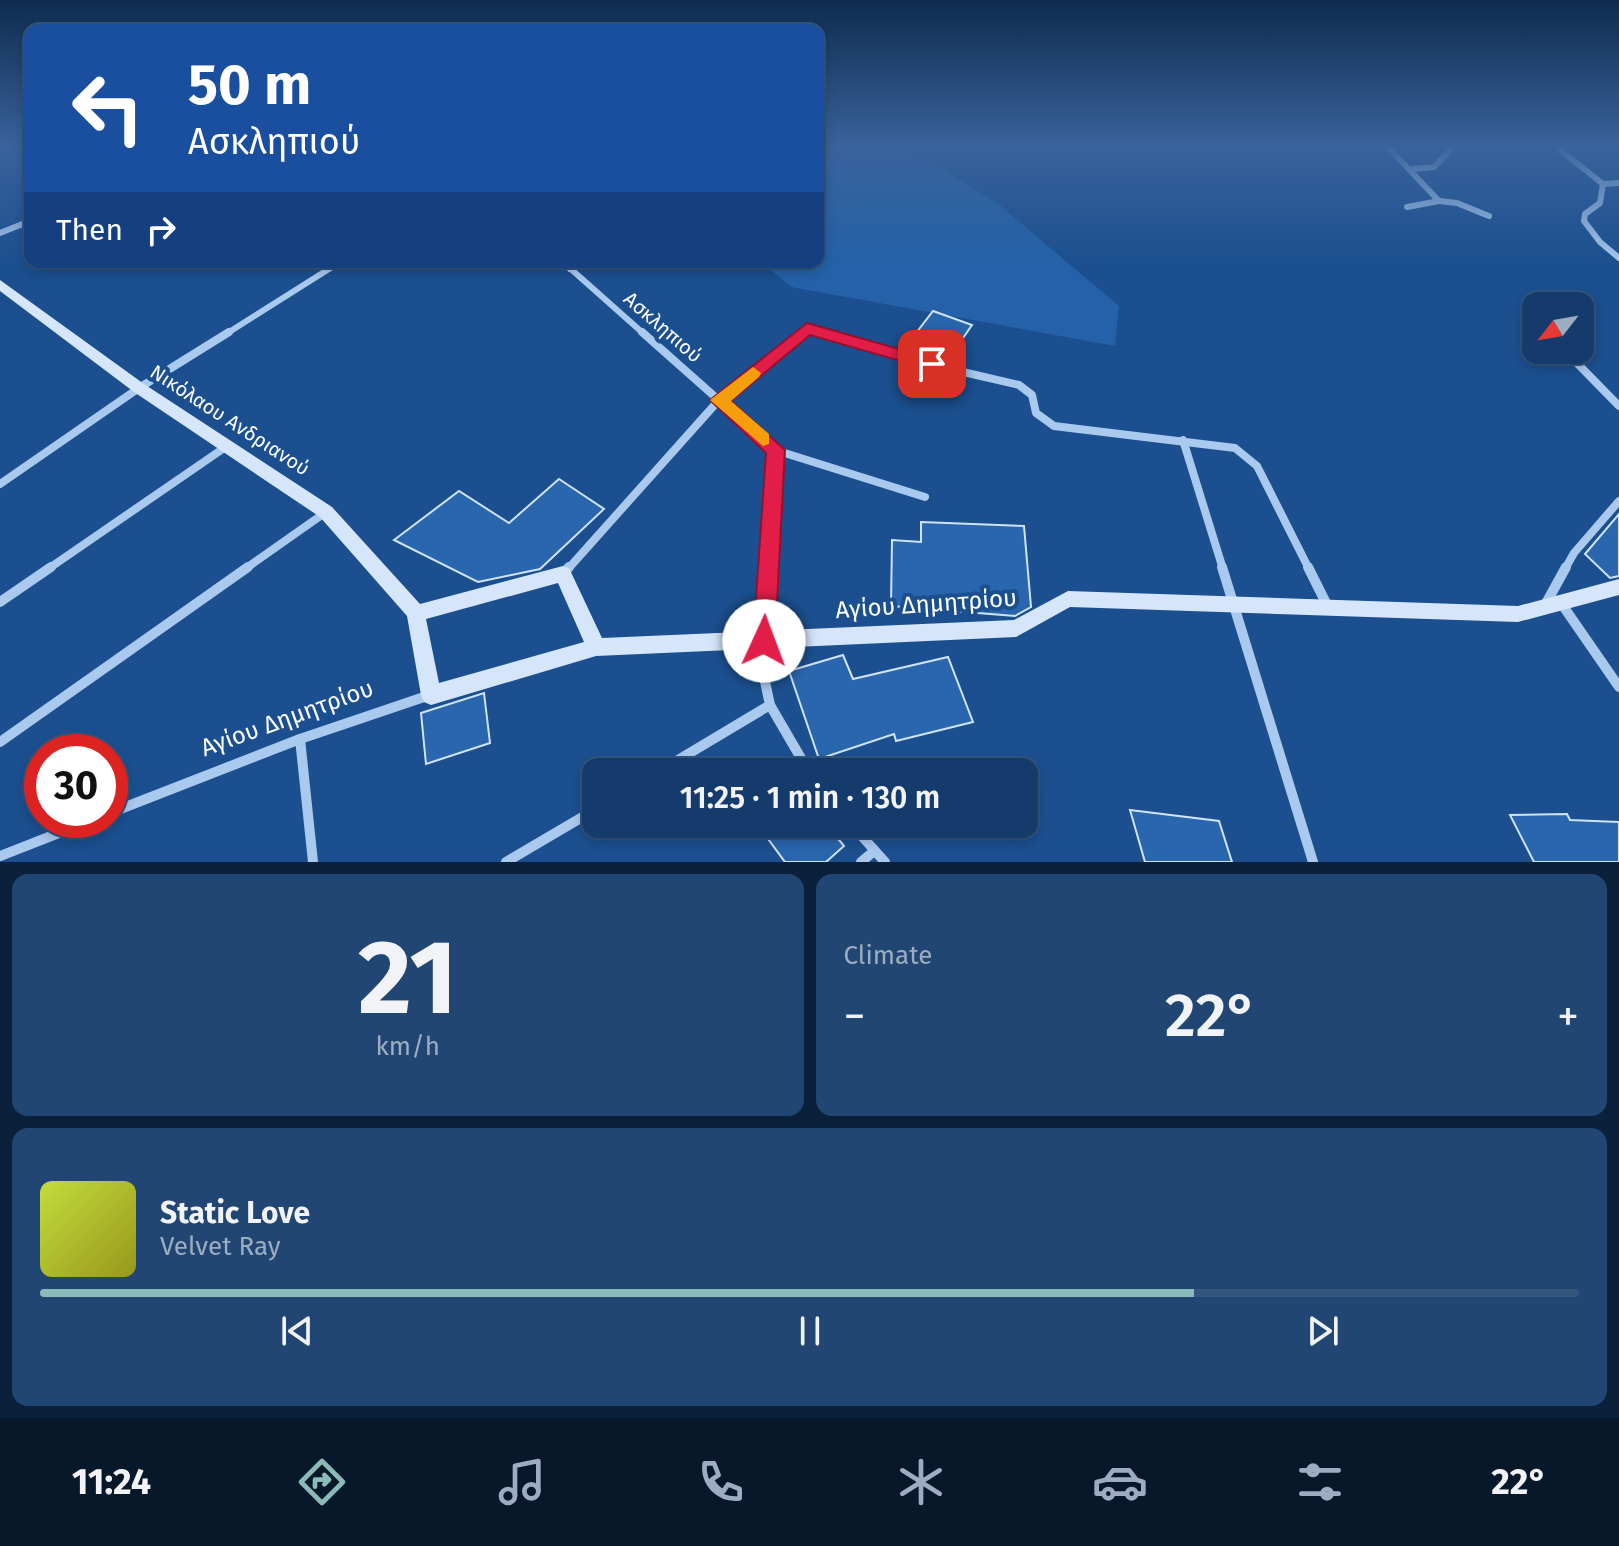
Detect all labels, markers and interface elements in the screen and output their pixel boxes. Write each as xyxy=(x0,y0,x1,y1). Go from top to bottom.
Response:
text: 50 m xyxy=(188,52,311,119)
icon: left xyxy=(56,56,160,160)
text: Ασκληπιού xyxy=(188,120,360,164)
icon: right xyxy=(139,208,183,252)
text: Then xyxy=(56,212,123,248)
street label: Ασκληπιού xyxy=(619,287,707,367)
north arrow xyxy=(1522,292,1594,364)
map controls xyxy=(1522,292,1594,364)
pin xyxy=(898,330,966,398)
icon: arrive xyxy=(910,342,954,386)
street label: Νικόλαου Ανδριανού xyxy=(146,360,314,480)
street label: Αγίου Δημητρίου xyxy=(834,584,1018,624)
position arrow xyxy=(722,599,806,683)
street label: Αγίου Δημητρίου xyxy=(197,674,377,762)
speed limit sign: 30 xyxy=(24,734,128,838)
text: 11:25 · 1 min · 130 m xyxy=(680,780,940,816)
text: 21 xyxy=(358,916,458,1041)
text: Climate xyxy=(844,940,932,971)
text: 22° xyxy=(1165,980,1258,1052)
text: − xyxy=(844,990,866,1043)
text: + xyxy=(1557,990,1579,1043)
text: km/h xyxy=(376,1031,440,1062)
text: Static Love xyxy=(160,1195,310,1231)
text: Velvet Ray xyxy=(160,1231,280,1262)
icon: previous xyxy=(275,1309,319,1353)
icon: pause xyxy=(788,1309,832,1353)
icon: next xyxy=(1301,1309,1345,1353)
icon: directions xyxy=(294,1454,350,1510)
icon: music xyxy=(494,1454,550,1510)
icon: phone xyxy=(693,1454,749,1510)
icon: climate xyxy=(893,1454,949,1510)
icon: car xyxy=(1092,1454,1148,1510)
icon: filters xyxy=(1292,1454,1348,1510)
text: 11:24 xyxy=(72,1460,151,1504)
text: 22° xyxy=(1491,1460,1547,1504)

